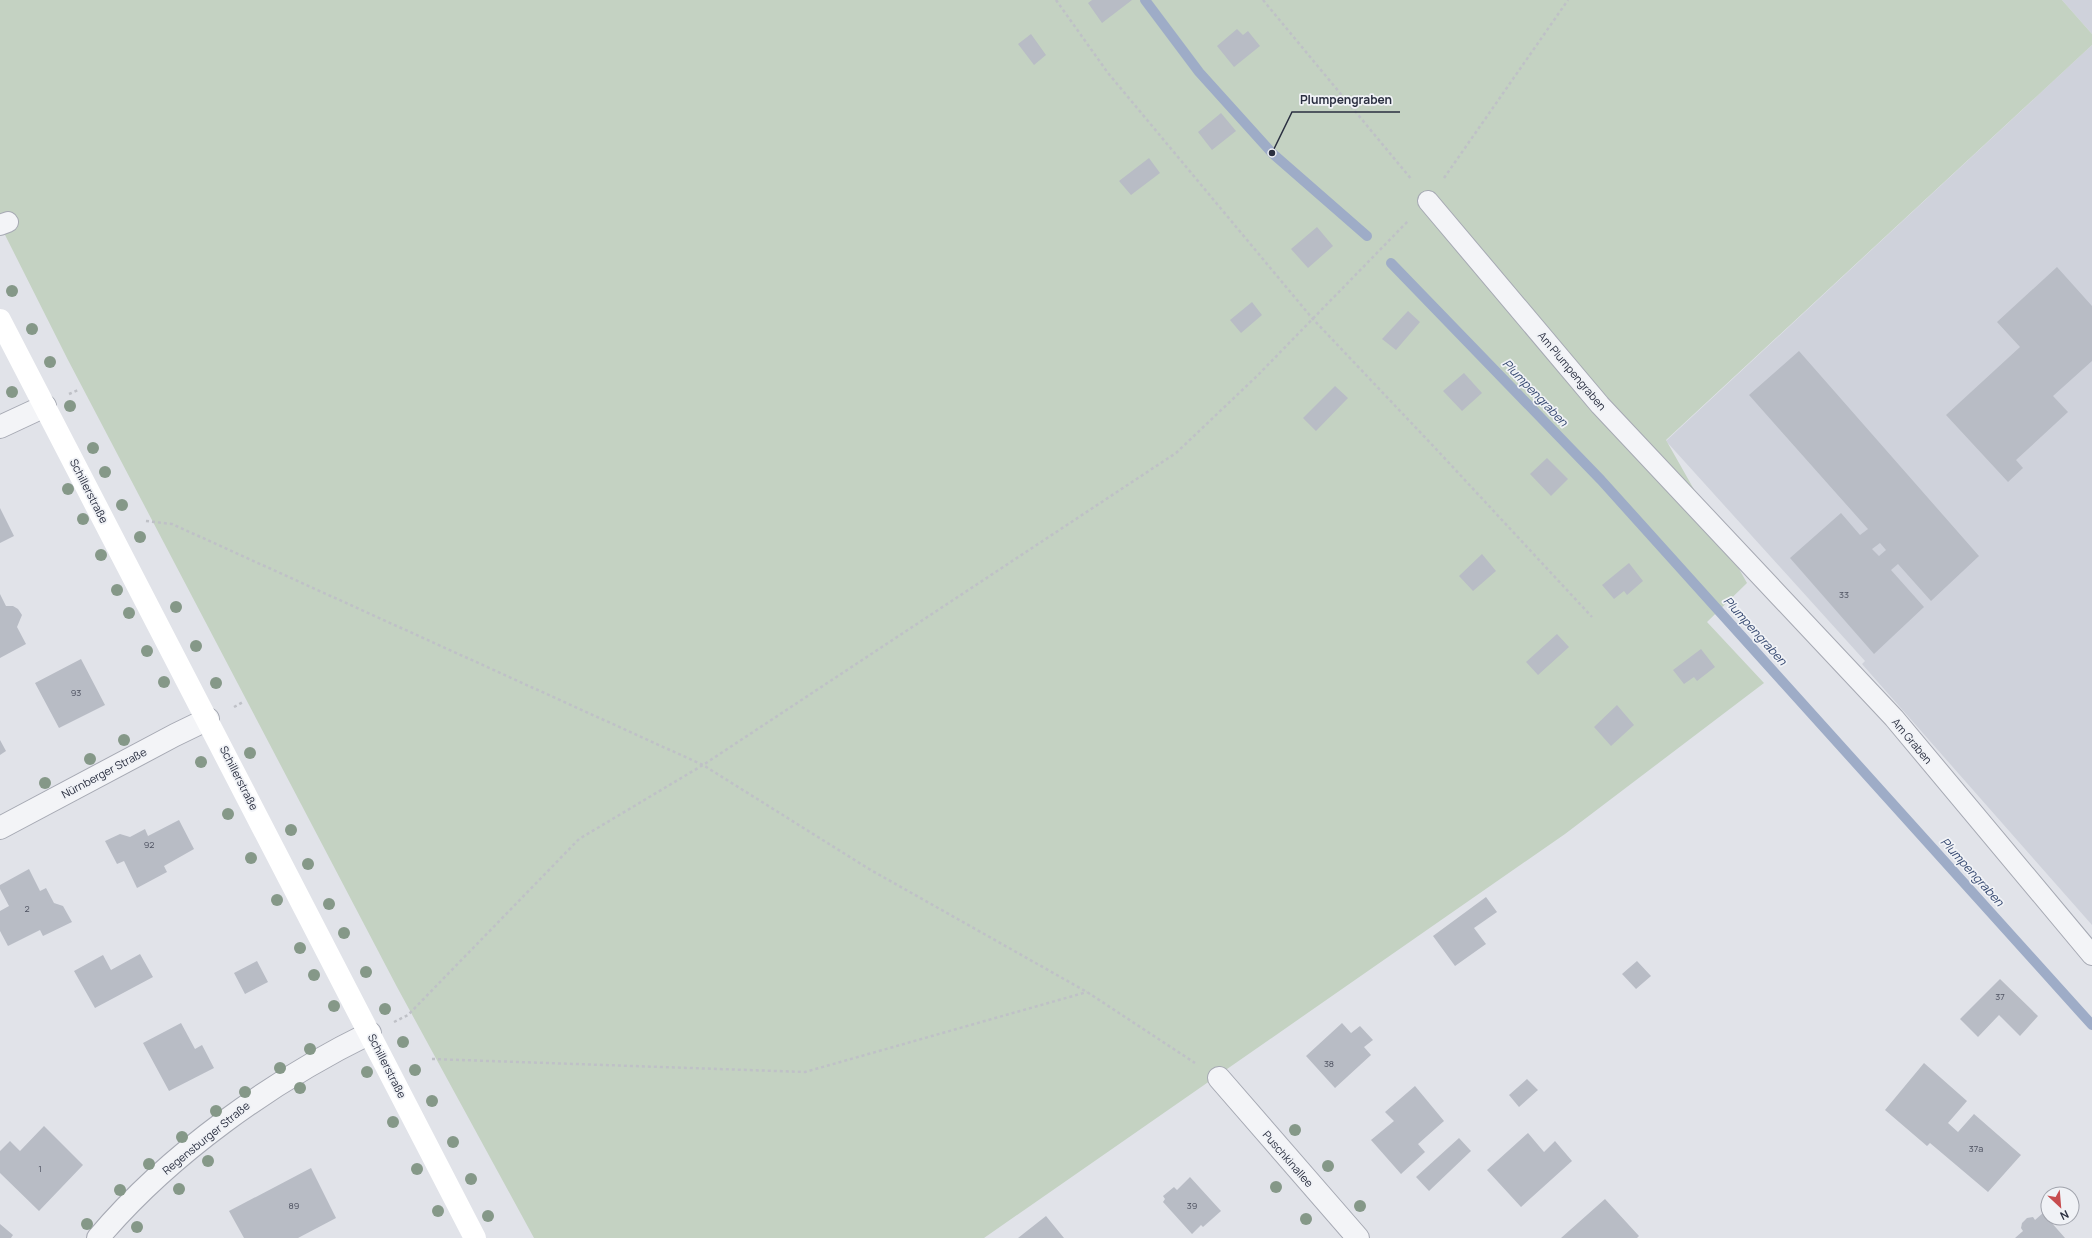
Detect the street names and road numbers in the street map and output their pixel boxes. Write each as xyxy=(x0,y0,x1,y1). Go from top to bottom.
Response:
street label: Am Plumpengraben xyxy=(1535,329,1609,413)
street label: Schillerstraße xyxy=(67,456,112,526)
street label: Am Graben xyxy=(1889,715,1936,767)
street label: Schillerstraße xyxy=(217,743,262,813)
street label: Nürnberger Straße xyxy=(59,744,149,801)
street label: Schillerstraße xyxy=(365,1031,410,1101)
street label: Regensburger Straße xyxy=(159,1097,253,1178)
street label: Puschkinallee xyxy=(1260,1127,1317,1191)

